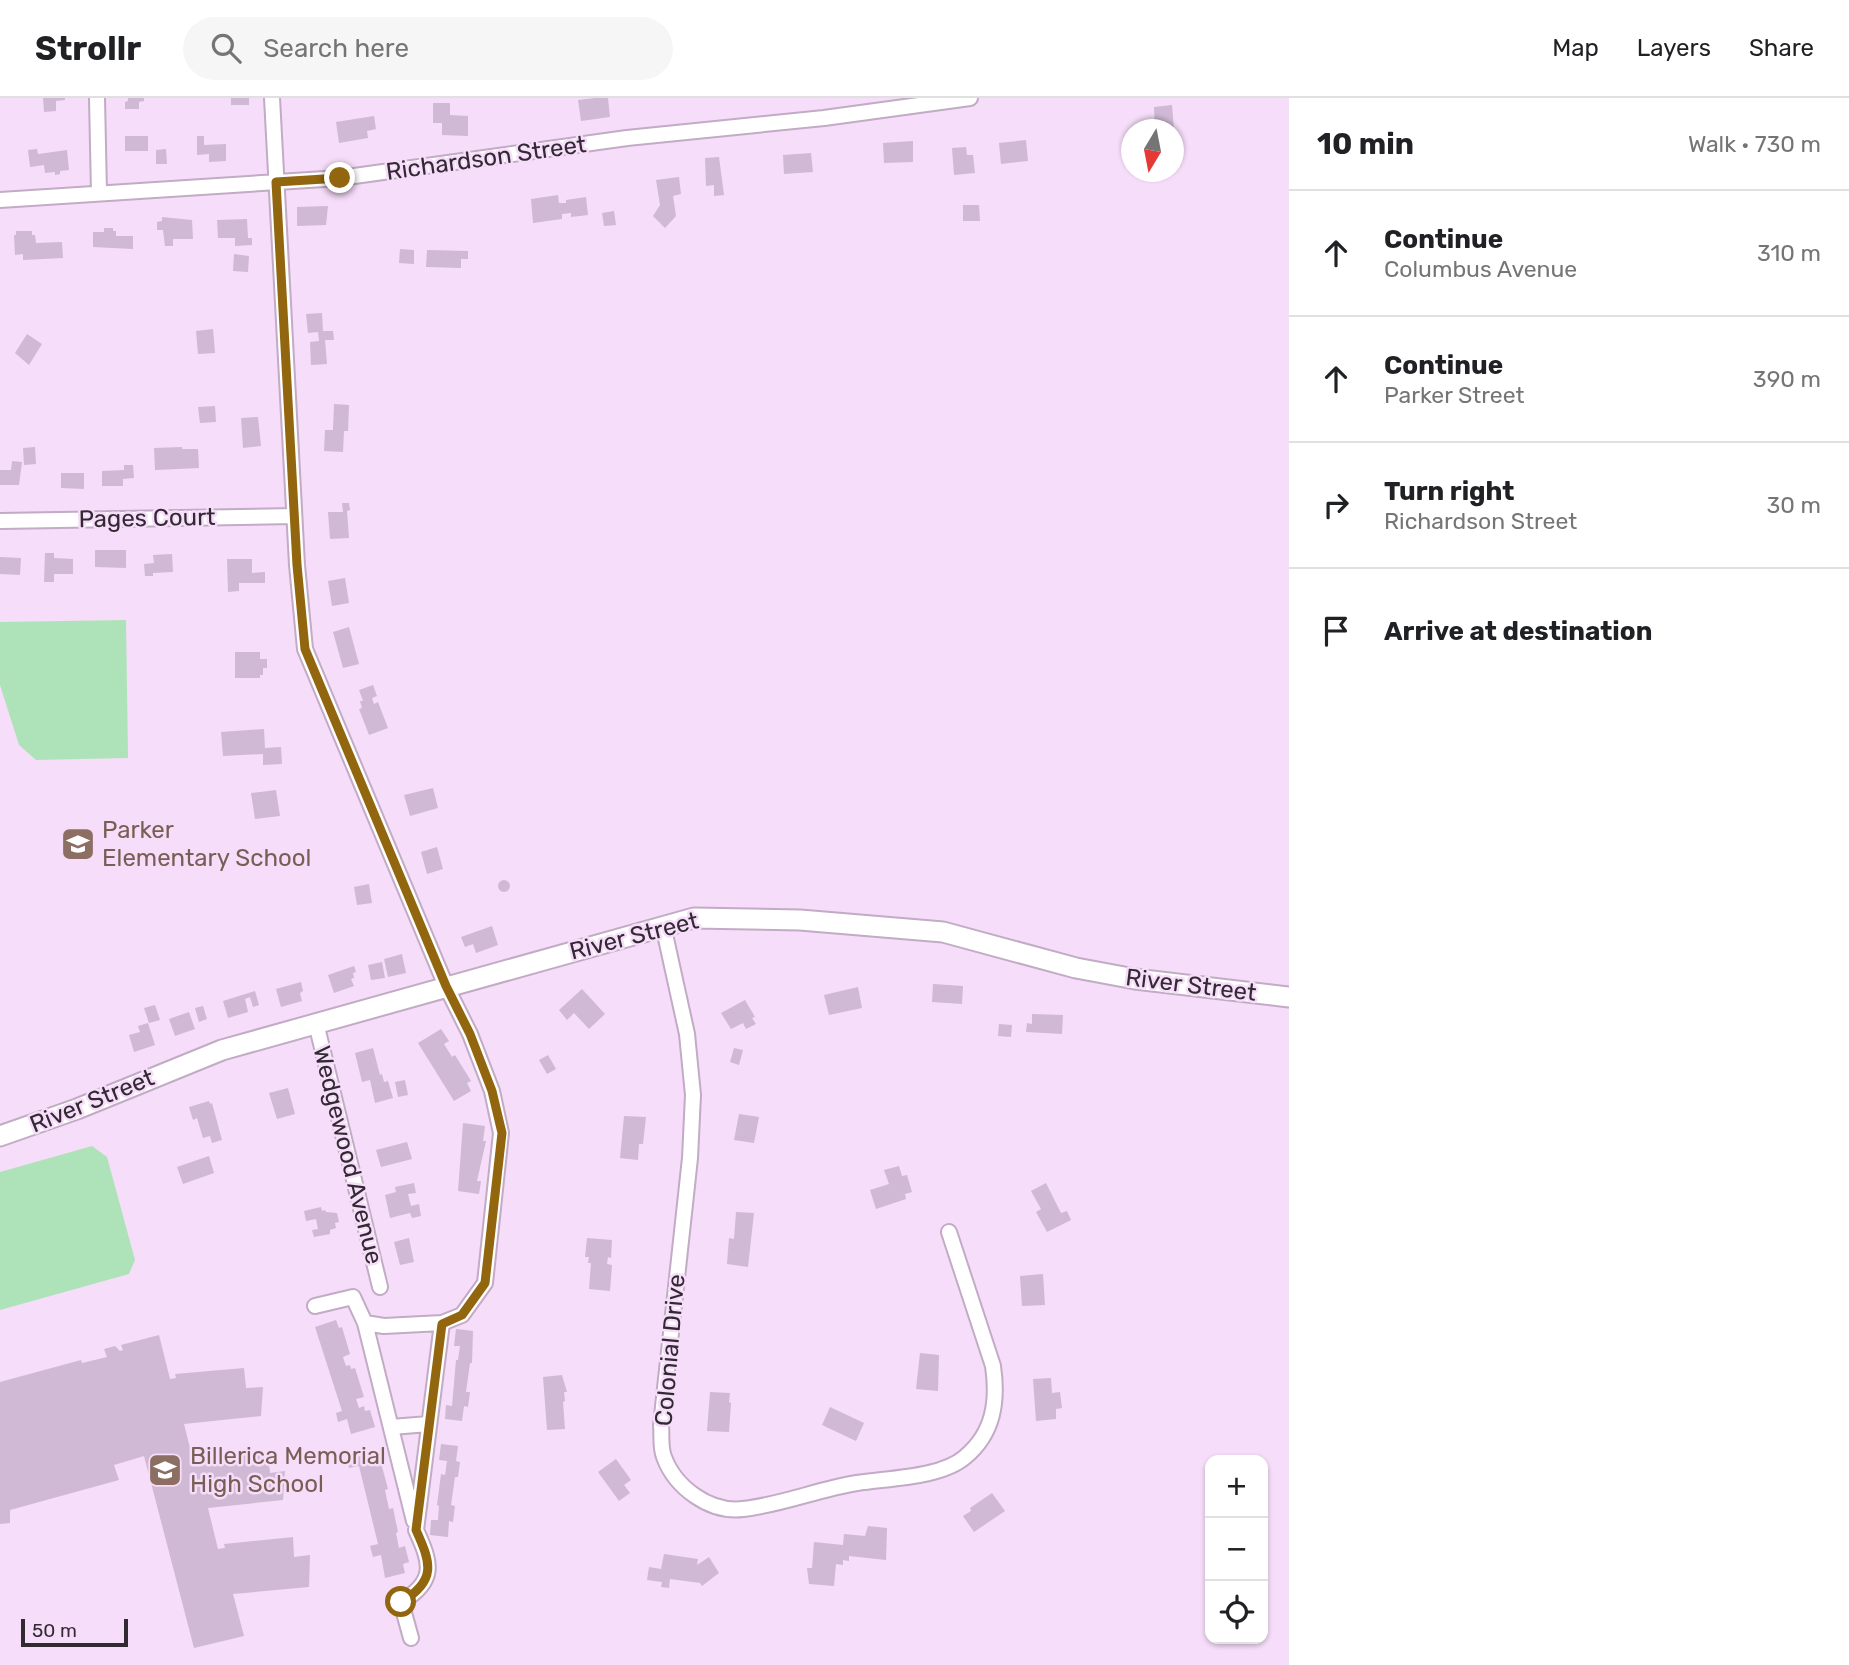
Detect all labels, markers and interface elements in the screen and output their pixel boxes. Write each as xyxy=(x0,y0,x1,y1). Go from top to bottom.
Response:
search box xyxy=(183,17,673,80)
text: Strollr xyxy=(35,29,141,68)
icon: search xyxy=(207,29,245,67)
text: Search here xyxy=(263,33,409,64)
text: Map xyxy=(1552,34,1599,62)
text: Layers xyxy=(1637,34,1711,62)
text: Share xyxy=(1749,34,1814,62)
north arrow xyxy=(1121,119,1184,182)
text: 10 min xyxy=(1317,126,1414,162)
street label: Richardson Street xyxy=(384,130,588,186)
text: Walk · 730 m xyxy=(1688,130,1821,158)
route end xyxy=(324,162,355,193)
text: Continue xyxy=(1384,224,1503,255)
icon: ahead xyxy=(1317,234,1355,272)
text: 310 m xyxy=(1757,239,1821,267)
text: Columbus Avenue xyxy=(1384,255,1577,283)
text: Continue xyxy=(1384,350,1503,381)
icon: ahead xyxy=(1317,360,1355,398)
text: 390 m xyxy=(1753,365,1821,393)
text: Parker Street xyxy=(1384,381,1525,409)
text: Turn right xyxy=(1384,476,1514,507)
icon: right xyxy=(1317,486,1355,524)
text: 30 m xyxy=(1766,491,1821,519)
street label: Pages Court xyxy=(78,503,216,533)
text: Richardson Street xyxy=(1384,507,1577,535)
icon: arrive xyxy=(1317,612,1355,650)
text: Arrive at destination xyxy=(1384,616,1652,647)
place label: Parker Elementary School xyxy=(102,816,311,872)
school or university icon: Parker Elementary School xyxy=(59,825,97,863)
street label: River Street xyxy=(567,906,701,966)
street label: River Street xyxy=(1124,963,1258,1007)
street label: Wedgewood Avenue xyxy=(307,1043,389,1267)
street label: River Street xyxy=(26,1063,158,1139)
street label: Colonial Drive xyxy=(649,1273,691,1427)
place label: Billerica Memorial High School xyxy=(190,1442,386,1498)
school or university icon: Billerica Memorial High School xyxy=(146,1451,184,1489)
map controls xyxy=(1205,1455,1268,1644)
button: + xyxy=(1205,1455,1268,1518)
button: − xyxy=(1205,1518,1268,1581)
button: locate xyxy=(1205,1581,1268,1644)
route start xyxy=(385,1586,416,1617)
scale bar xyxy=(21,1616,128,1648)
text: 50 m xyxy=(32,1619,77,1642)

